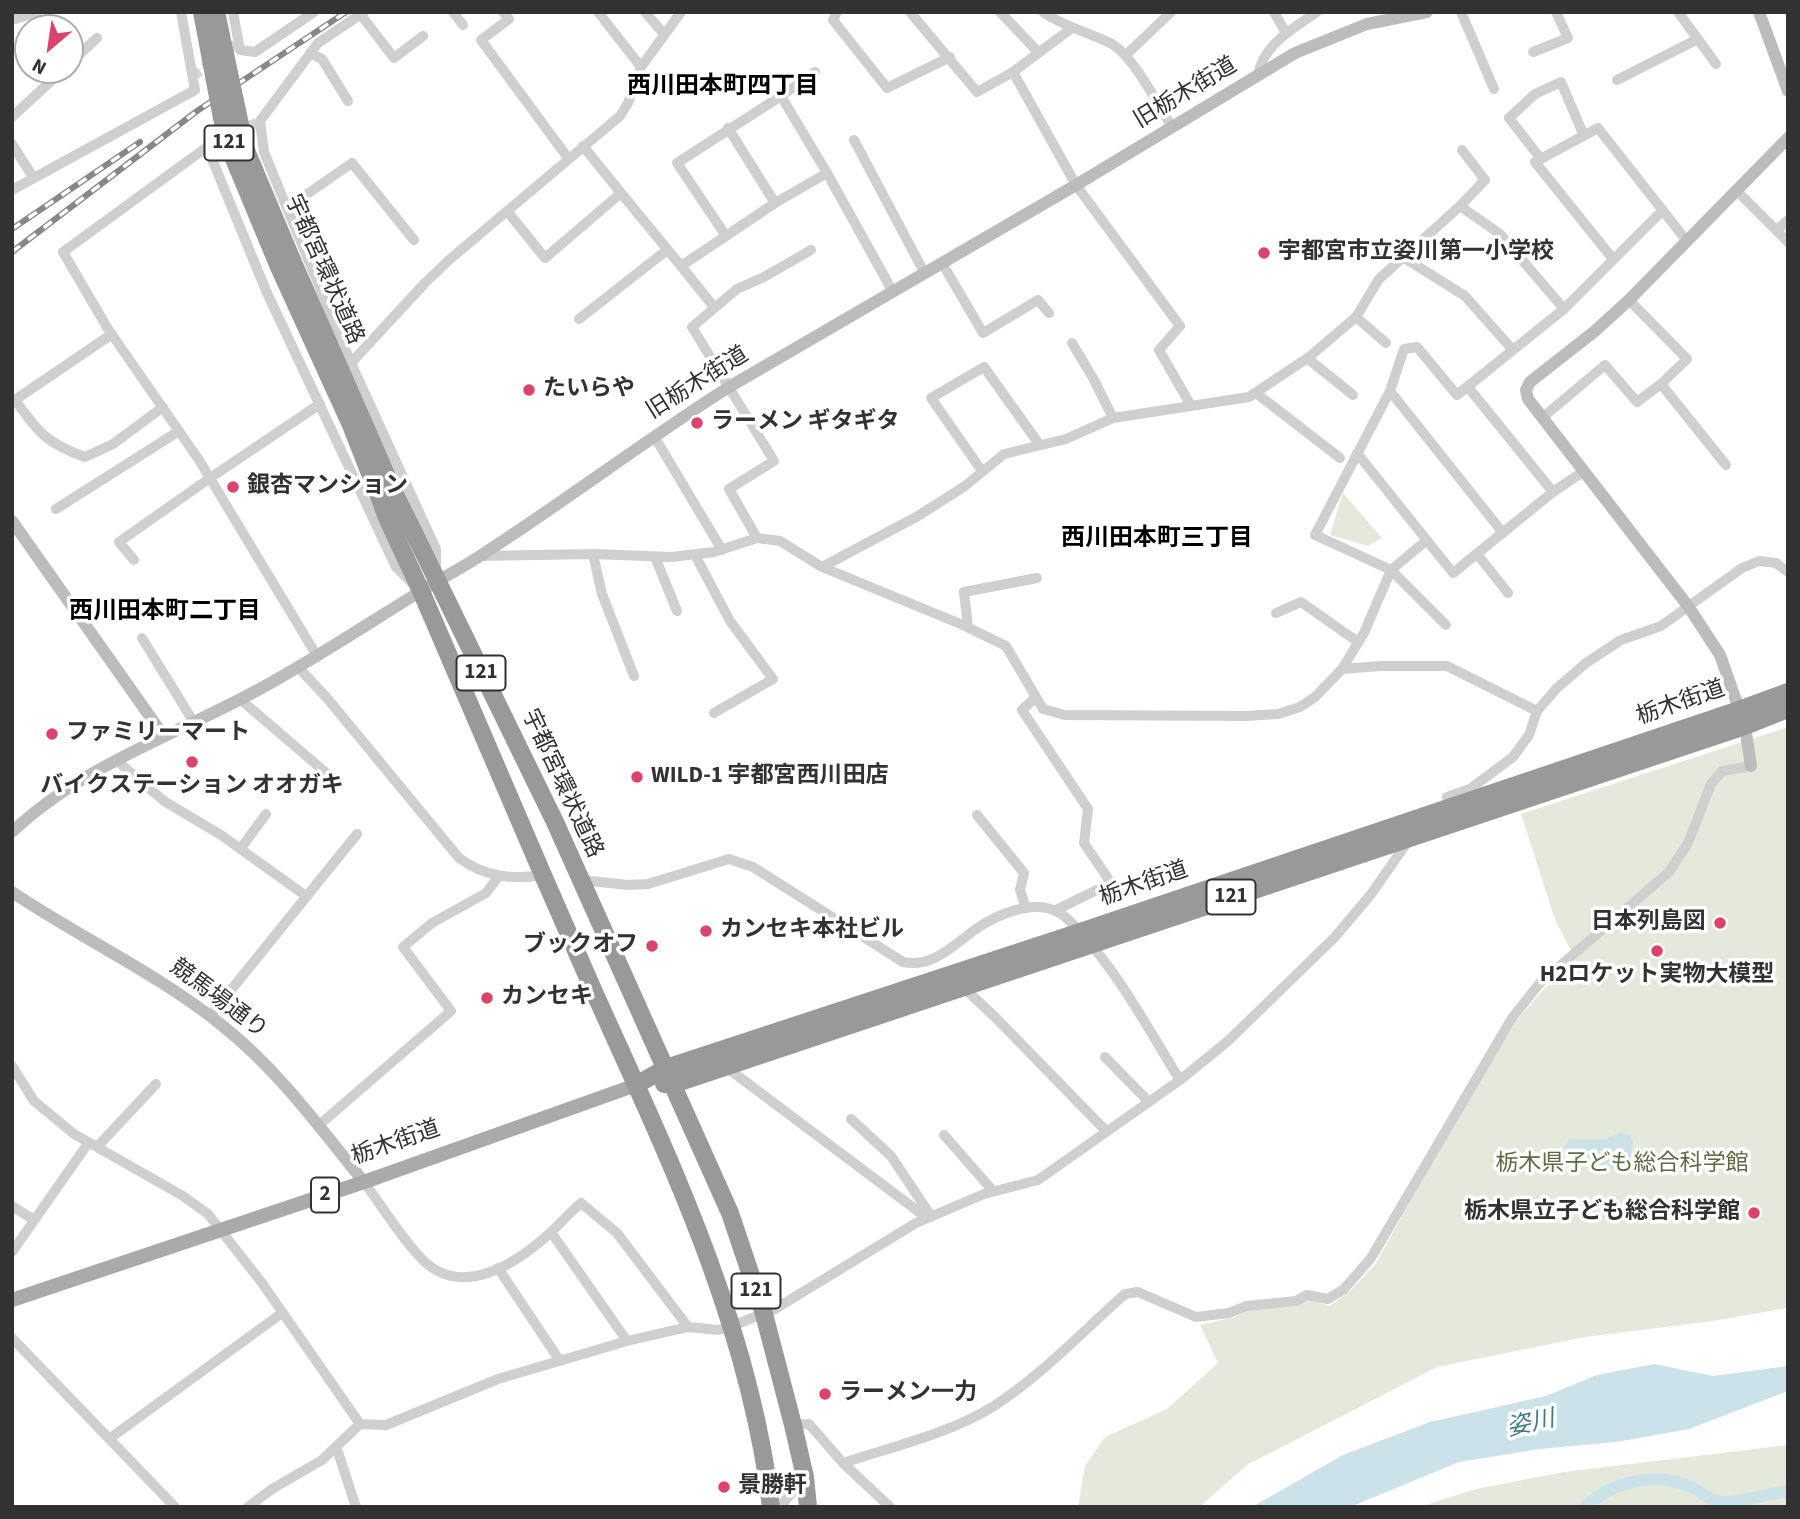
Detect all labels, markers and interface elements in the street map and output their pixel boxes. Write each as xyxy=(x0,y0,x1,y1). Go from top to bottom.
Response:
north arrow xyxy=(14,14,84,84)
text: N xyxy=(27,51,52,81)
street label: 旧栃木街道 xyxy=(1130,53,1242,135)
district label: 西川田本町四丁目 xyxy=(627,74,819,102)
road number: 121 xyxy=(204,125,254,160)
street label: 宇都宮環状道路 xyxy=(278,191,368,349)
place label: 宇都宮市立姿川第一小学校 xyxy=(1278,239,1554,267)
marker: 宇都宮市立姿川第一小学校 xyxy=(1256,245,1272,261)
street label: 旧栃木街道 xyxy=(642,342,754,426)
place label: たいらや xyxy=(543,376,635,404)
marker: たいらや xyxy=(521,382,537,398)
place label: ラーメン ギタギタ xyxy=(711,409,900,437)
marker: ラーメン ギタギタ xyxy=(689,415,705,431)
place label: 銀杏マンション xyxy=(247,473,408,501)
marker: 銀杏マンション xyxy=(225,479,241,495)
district label: 西川田本町三丁目 xyxy=(1061,526,1253,554)
district label: 西川田本町二丁目 xyxy=(69,599,261,627)
road number: 121 xyxy=(456,656,505,690)
street label: 栃木街道 xyxy=(1633,676,1729,732)
street label: 宇都宮環状道路 xyxy=(514,705,608,863)
place label: ファミリーマート xyxy=(66,720,250,748)
marker: ファミリーマート xyxy=(44,726,60,742)
marker: バイクステーション オオガキ xyxy=(184,754,200,770)
place label: WILD-1 宇都宮西川田店 xyxy=(651,763,889,791)
marker: WILD-1 宇都宮西川田店 xyxy=(629,769,645,785)
place label: バイクステーション オオガキ xyxy=(40,773,344,801)
street label: 栃木街道 xyxy=(1096,857,1192,913)
road number: 121 xyxy=(1206,880,1256,914)
place label: 日本列島図 xyxy=(1591,909,1706,937)
marker: 日本列島図 xyxy=(1712,915,1728,931)
place label: カンセキ本社ビル xyxy=(720,917,904,945)
marker: カンセキ本社ビル xyxy=(698,923,714,939)
place label: ブックオフ xyxy=(523,932,638,960)
marker: ブックオフ xyxy=(644,938,660,954)
marker: H2ロケット実物大模型 xyxy=(1649,943,1665,959)
street label: 競馬場通り xyxy=(164,954,272,1046)
place label: H2ロケット実物大模型 xyxy=(1540,962,1774,990)
place label: カンセキ xyxy=(501,984,593,1012)
marker: カンセキ xyxy=(479,990,495,1006)
street label: 栃木街道 xyxy=(348,1116,444,1172)
park label: 栃木県子ども総合科学館 xyxy=(1496,1151,1748,1179)
road number: 2 xyxy=(311,1178,339,1212)
place label: 栃木県立子ども総合科学館 xyxy=(1464,1199,1740,1227)
marker: 栃木県立子ども総合科学館 xyxy=(1746,1205,1762,1221)
road number: 121 xyxy=(732,1274,780,1308)
place label: ラーメン一力 xyxy=(839,1380,977,1408)
marker: ラーメン一力 xyxy=(817,1386,833,1402)
water label: 姿川 xyxy=(1504,1406,1558,1444)
place label: 景勝軒 xyxy=(738,1473,807,1501)
marker: 景勝軒 xyxy=(716,1479,732,1495)

